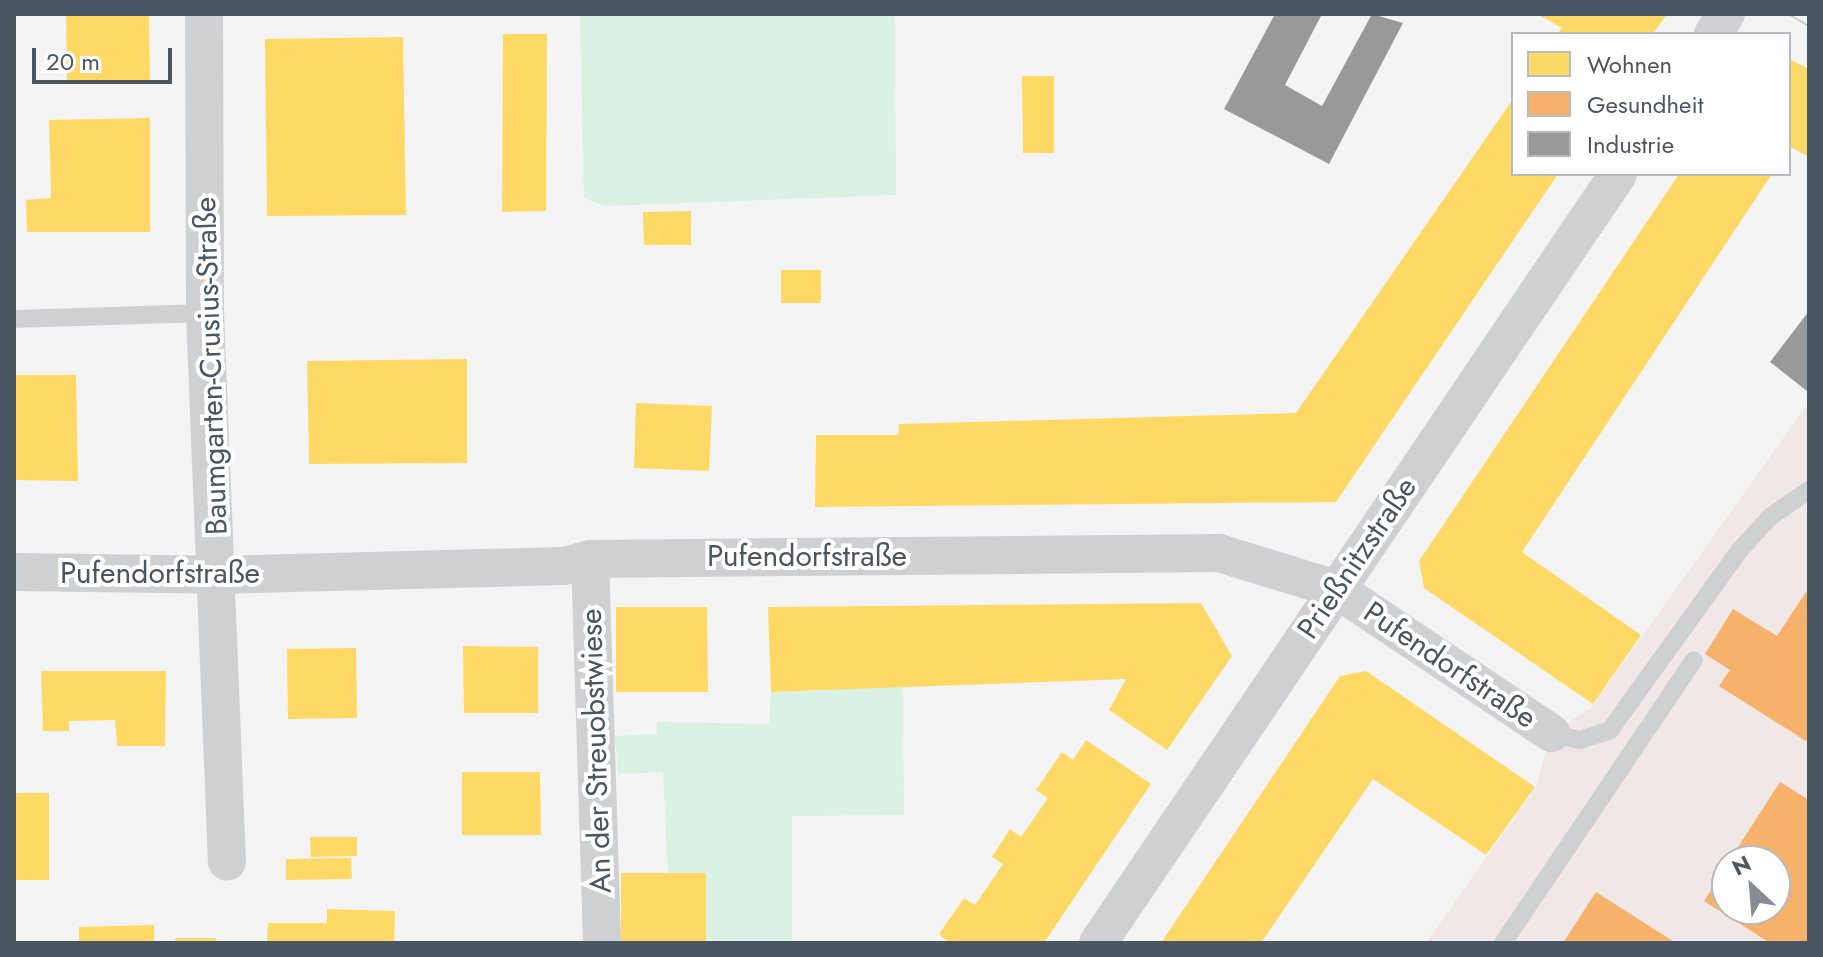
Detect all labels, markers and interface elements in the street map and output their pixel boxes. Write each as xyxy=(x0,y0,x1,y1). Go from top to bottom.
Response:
scale bar xyxy=(36,32,176,82)
legend xyxy=(1511,32,1791,176)
text: 20 m xyxy=(46,44,100,79)
text: Wohnen xyxy=(1587,47,1672,82)
text: Gesundheit xyxy=(1587,87,1703,122)
text: Industrie xyxy=(1587,127,1674,162)
street label: Baumgarten-Crusius-Straße xyxy=(187,196,235,536)
street label: Prießnitzstraße xyxy=(1290,470,1424,646)
street label: Pufendorfstraße xyxy=(707,538,907,574)
street label: Pufendorfstraße xyxy=(60,555,260,591)
street label: Pufendorfstraße xyxy=(1357,594,1543,736)
street label: An der Streuobstwiese xyxy=(573,608,619,894)
north arrow xyxy=(1711,845,1791,925)
text: N xyxy=(1726,847,1756,883)

